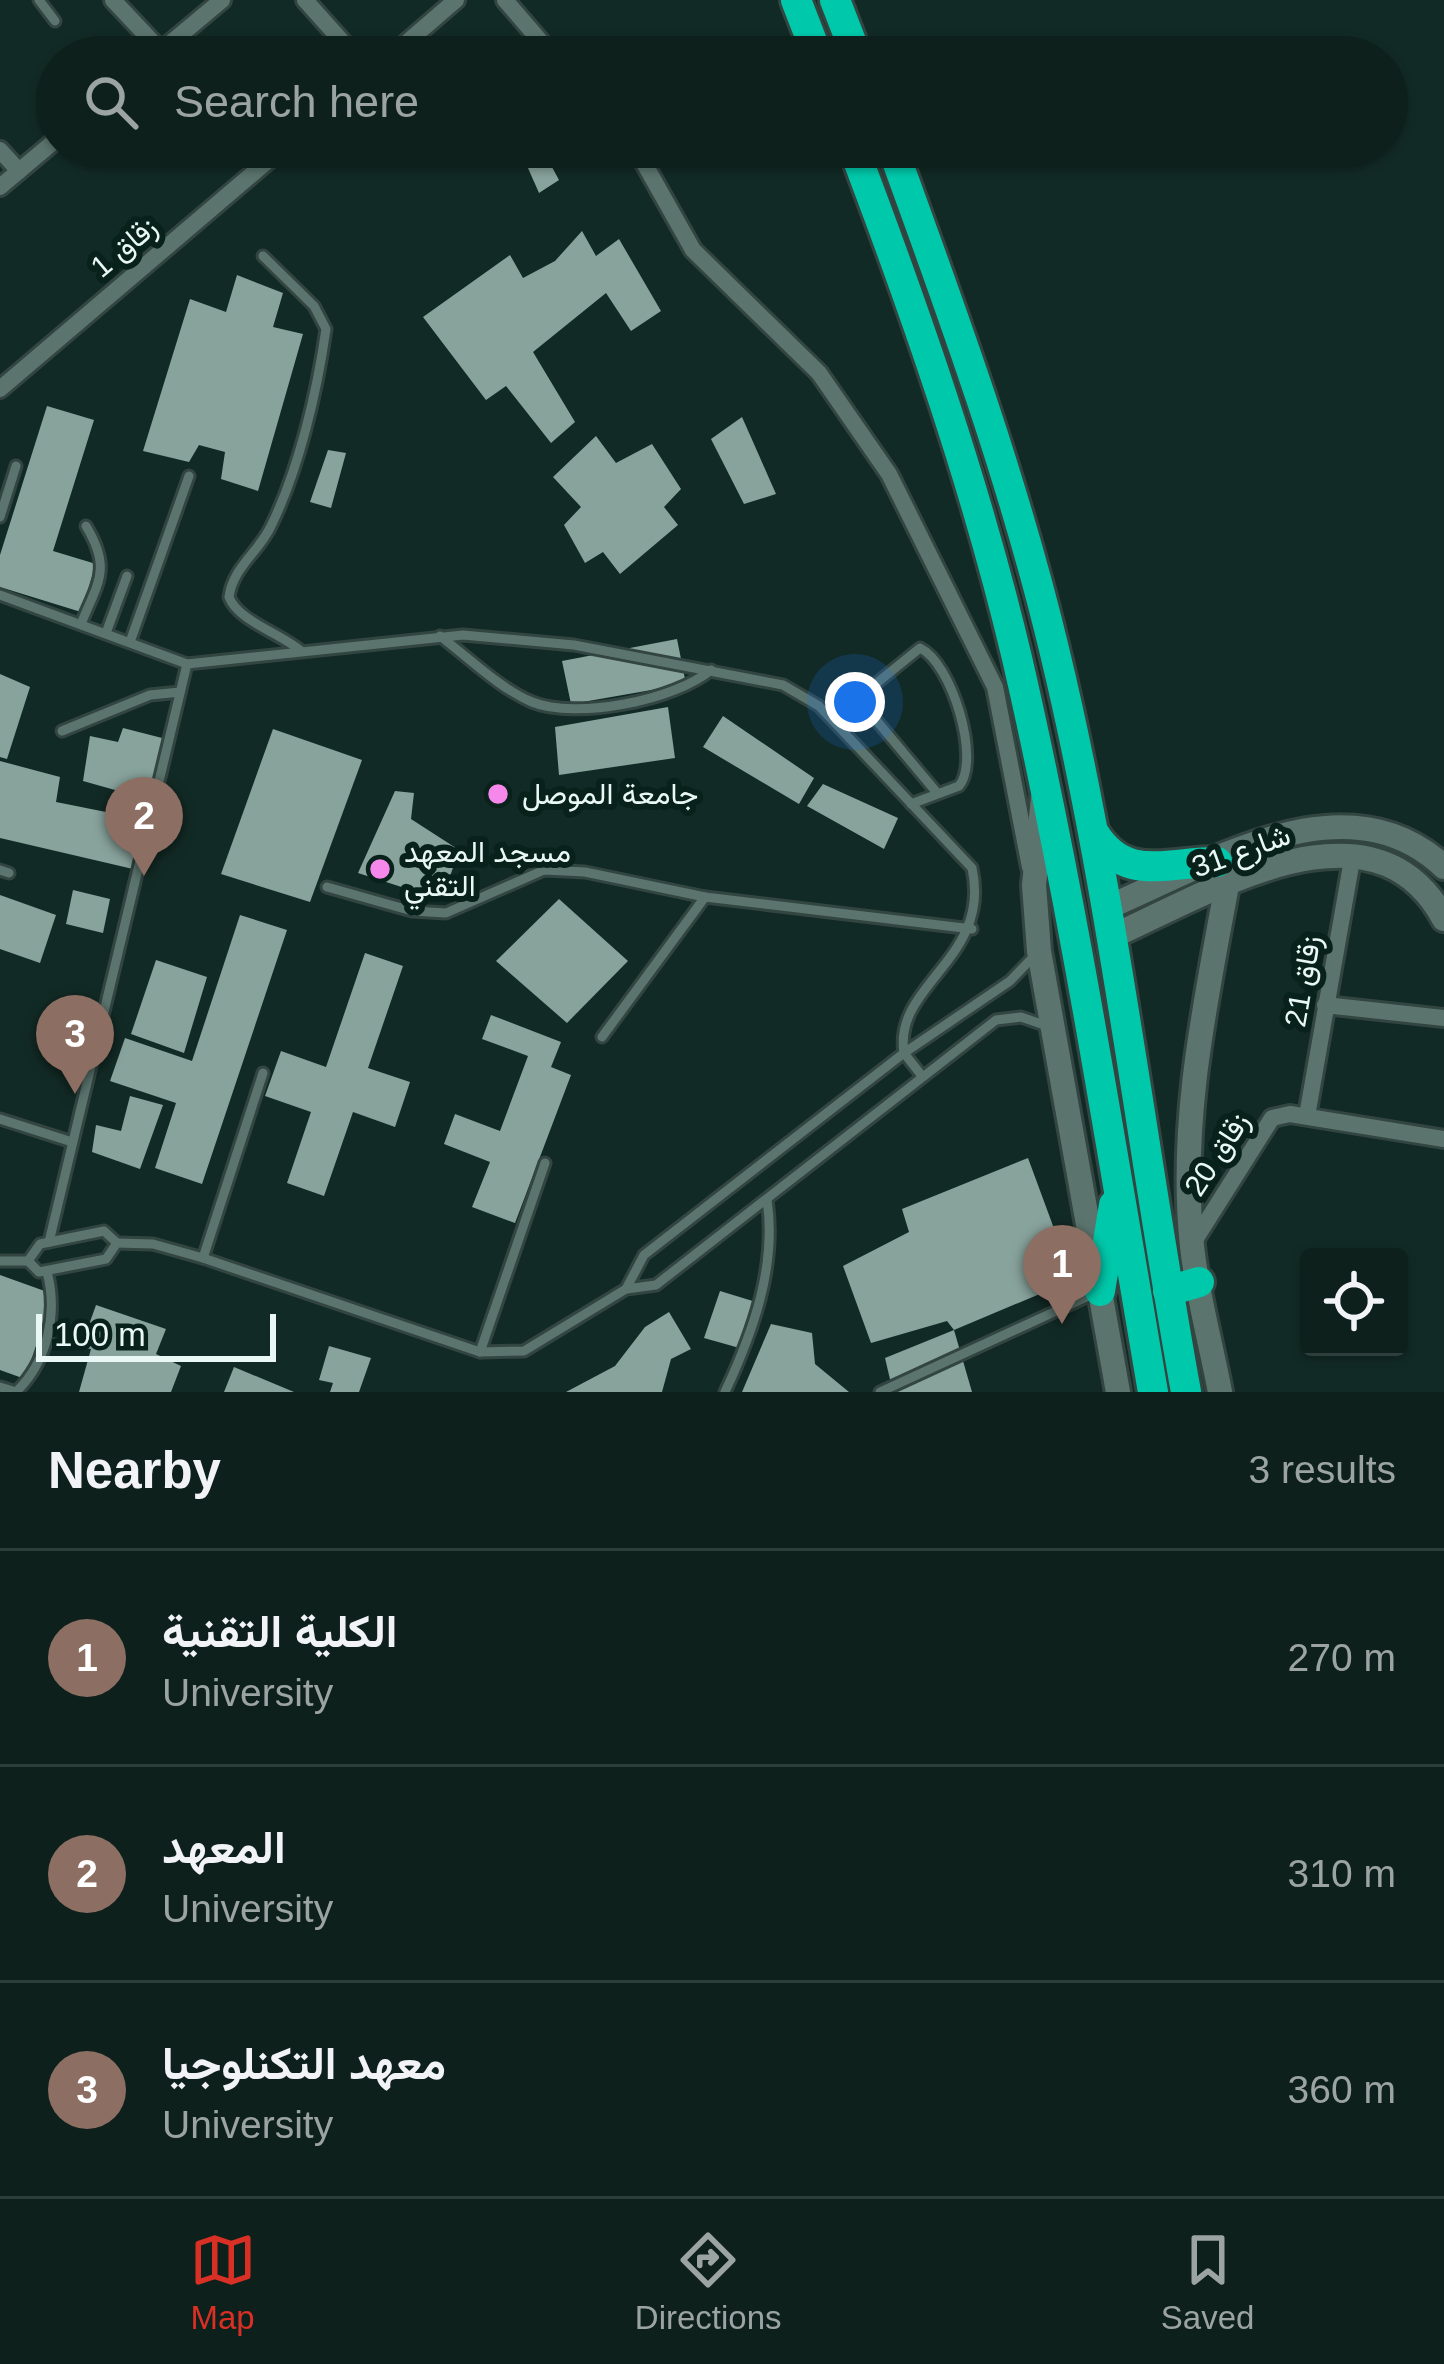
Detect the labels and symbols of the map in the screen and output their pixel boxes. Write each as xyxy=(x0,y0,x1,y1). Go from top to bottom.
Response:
street label: زقاق 1 xyxy=(84,210,165,285)
your location xyxy=(825,672,885,732)
pin: 2 xyxy=(105,777,183,876)
place label: جامعة الموصل xyxy=(522,777,698,812)
marker: جامعة الموصل xyxy=(485,781,511,807)
street label: شارع 31 xyxy=(1187,818,1296,887)
place label: مسجد المعهد التقني xyxy=(404,835,571,910)
marker: مسجد المعهد التقني xyxy=(367,856,393,882)
street label: زقاق 21 xyxy=(1278,933,1329,1030)
pin: 3 xyxy=(36,995,114,1094)
street label: زقاق 20 xyxy=(1178,1106,1257,1202)
pin: 1 xyxy=(1023,1225,1101,1324)
scale bar xyxy=(36,1308,276,1361)

